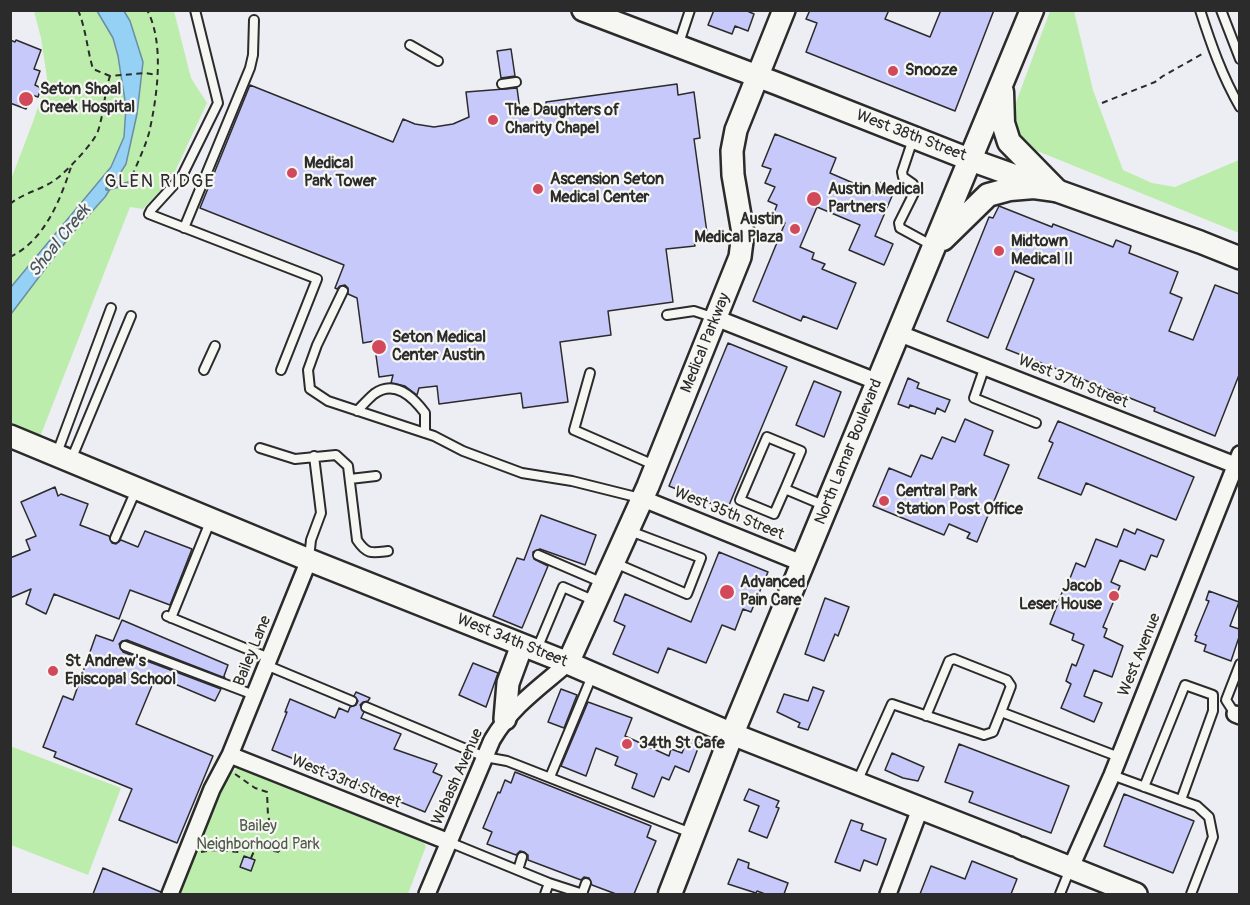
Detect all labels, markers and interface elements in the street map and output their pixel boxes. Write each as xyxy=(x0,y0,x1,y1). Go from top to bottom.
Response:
place label: Snooze xyxy=(905,61,957,81)
marker: Snooze xyxy=(886,64,900,78)
place label: Seton Shoal Creek Hospital xyxy=(40,80,135,118)
marker: Seton Shoal Creek Hospital xyxy=(17,90,35,108)
place label: The Daughters of Charity Chapel xyxy=(505,101,619,139)
street label: West 38th Street xyxy=(853,106,969,166)
marker: The Daughters of Charity Chapel xyxy=(486,113,500,127)
place label: Medical Park Tower xyxy=(304,154,376,192)
marker: Medical Park Tower xyxy=(285,166,299,180)
place label: Ascension Seton Medical Center xyxy=(550,170,664,208)
district label: GLEN RIDGE xyxy=(105,171,215,193)
place label: Austin Medical Partners xyxy=(828,180,924,218)
marker: Ascension Seton Medical Center xyxy=(531,182,545,196)
marker: Austin Medical Partners xyxy=(805,190,823,208)
water label: Shoal Creek xyxy=(24,200,96,282)
place label: Austin Medical Plaza xyxy=(694,210,783,248)
marker: Austin Medical Plaza xyxy=(788,222,802,236)
place label: Midtown Medical II xyxy=(1011,232,1073,270)
marker: Midtown Medical II xyxy=(992,244,1006,258)
street label: Medical Parkway xyxy=(677,290,735,396)
place label: Seton Medical Center Austin xyxy=(392,328,486,366)
marker: Seton Medical Center Austin xyxy=(370,338,388,356)
street label: West 37th Street xyxy=(1015,351,1131,413)
street label: North Lamar Boulevard xyxy=(811,376,887,528)
place label: Central Park Station Post Office xyxy=(896,482,1023,520)
street label: West 35th Street xyxy=(671,483,787,545)
marker: Central Park Station Post Office xyxy=(877,494,891,508)
place label: Advanced Pain Care xyxy=(740,573,805,611)
place label: Jacob Leser House xyxy=(1019,577,1102,615)
marker: Advanced Pain Care xyxy=(718,583,736,601)
marker: Jacob Leser House xyxy=(1107,589,1121,603)
street label: West 34th Street xyxy=(454,610,570,672)
street label: West Avenue xyxy=(1115,611,1165,699)
street label: Bailey Lane xyxy=(230,613,276,689)
place label: St Andrew's Episcopal School xyxy=(65,652,176,690)
marker: St Andrew's Episcopal School xyxy=(46,664,60,678)
street label: Wabash Avenue xyxy=(428,726,488,828)
place label: 34th St Cafe xyxy=(639,734,725,754)
marker: 34th St Cafe xyxy=(620,737,634,751)
street label: West 33rd Street xyxy=(288,751,404,813)
park label: Bailey Neighborhood Park xyxy=(196,817,320,855)

